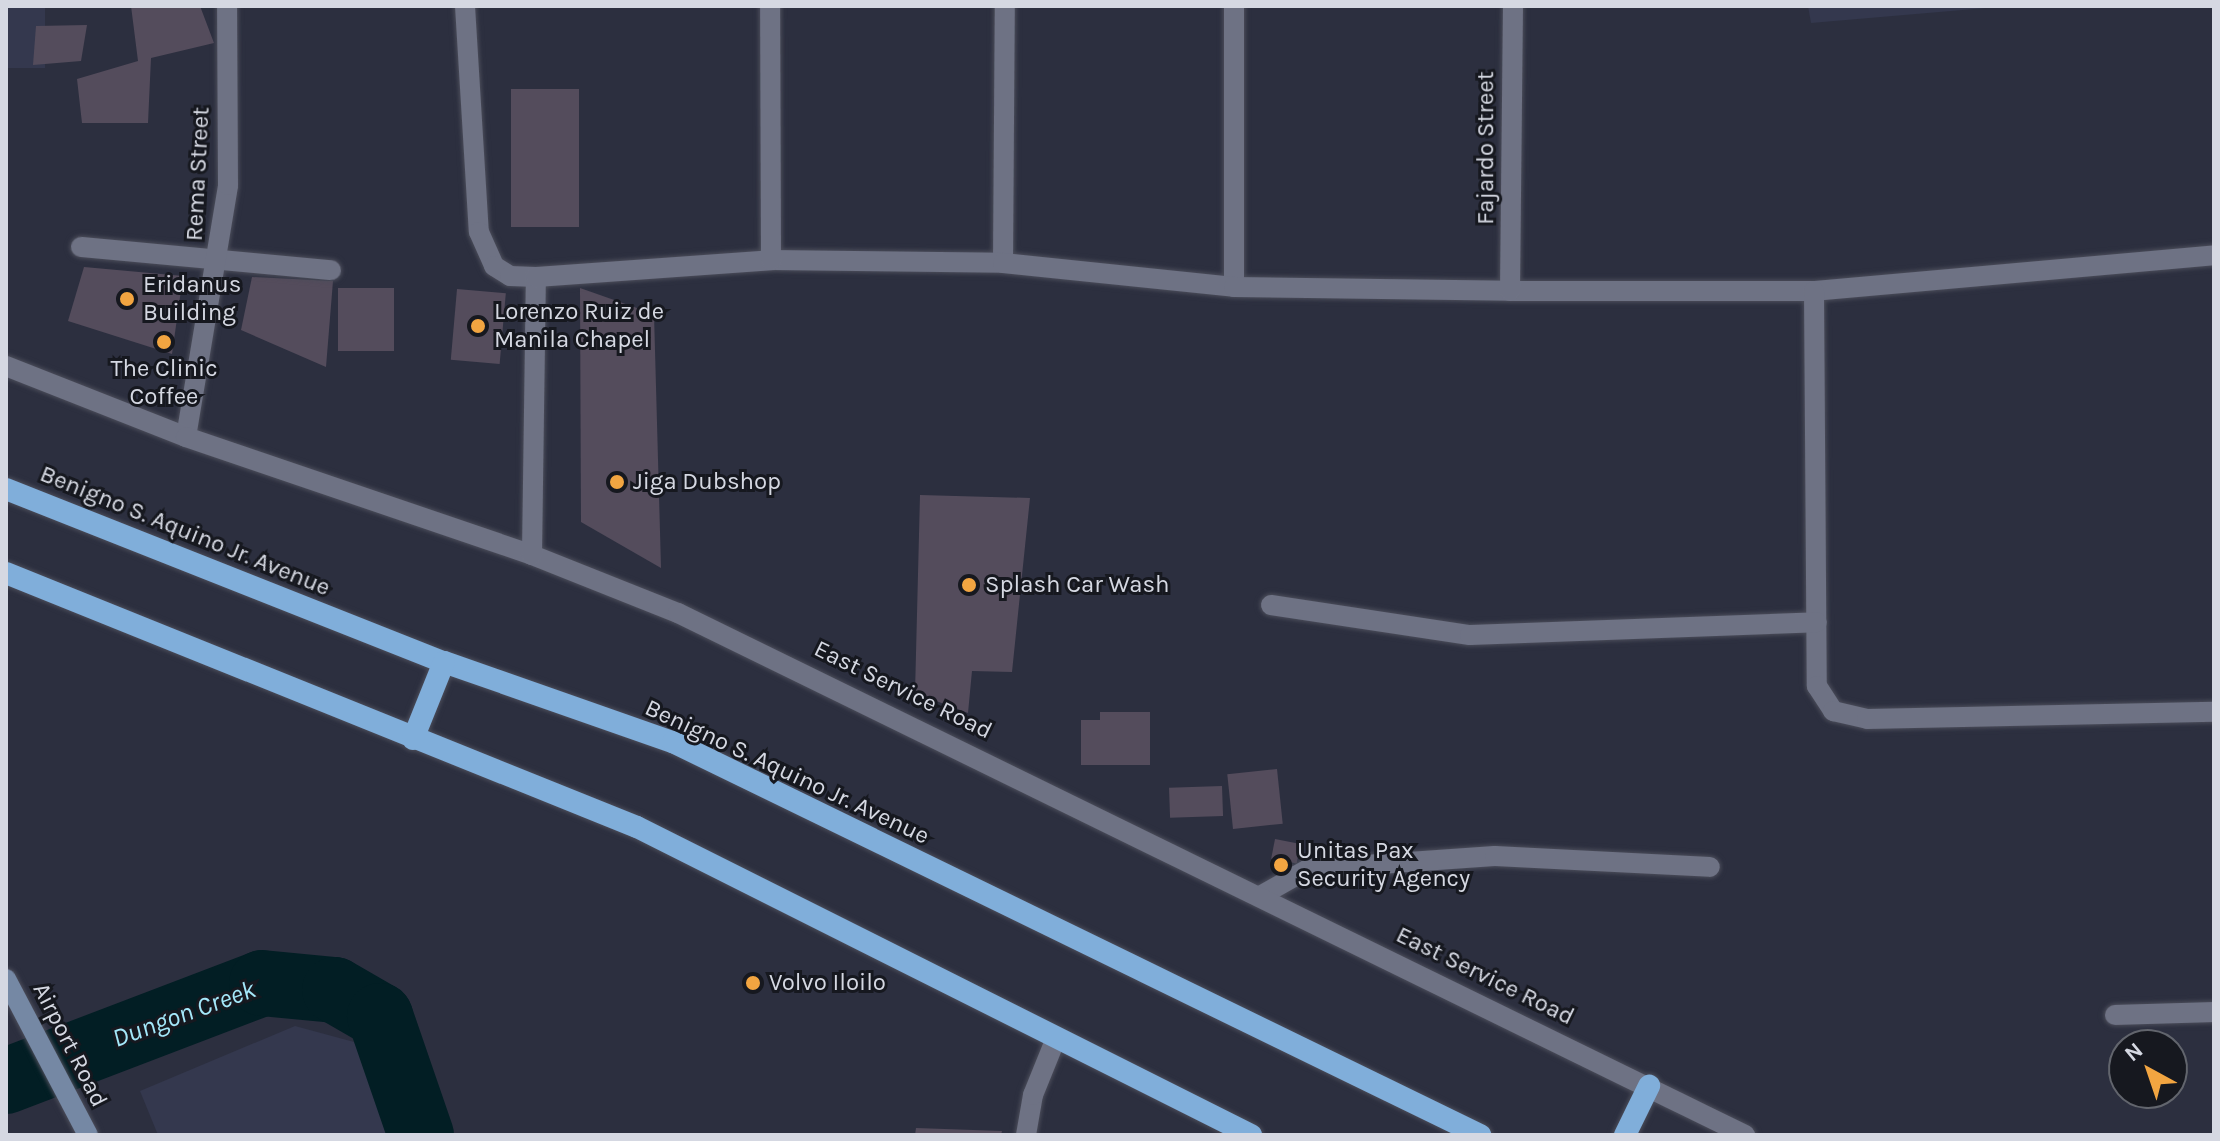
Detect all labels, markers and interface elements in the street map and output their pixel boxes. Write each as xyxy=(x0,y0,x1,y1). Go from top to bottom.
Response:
street label: Fajardo Street xyxy=(1472,71,1500,225)
street label: Rema Street xyxy=(180,106,216,242)
place label: Eridanus Building xyxy=(143,271,241,327)
marker: Eridanus Building xyxy=(118,290,136,308)
place label: Lorenzo Ruiz de Manila Chapel xyxy=(494,298,664,354)
marker: Lorenzo Ruiz de Manila Chapel xyxy=(469,317,487,335)
marker: The Clinic Coffee xyxy=(155,333,173,351)
place label: The Clinic Coffee xyxy=(110,355,218,411)
street label: Benigno S. Aquino Jr. Avenue xyxy=(36,460,334,602)
place label: Jiga Dubshop xyxy=(633,468,781,496)
marker: Jiga Dubshop xyxy=(608,473,626,491)
place label: Splash Car Wash xyxy=(985,571,1170,599)
marker: Splash Car Wash xyxy=(960,576,978,594)
street label: East Service Road xyxy=(809,634,997,746)
street label: Benigno S. Aquino Jr. Avenue xyxy=(640,693,934,851)
place label: Unitas Pax Security Agency xyxy=(1297,837,1470,893)
marker: Unitas Pax Security Agency xyxy=(1272,856,1290,874)
street label: East Service Road xyxy=(1391,920,1579,1032)
place label: Volvo Iloilo xyxy=(769,969,886,997)
water label: Dungon Creek xyxy=(108,974,260,1054)
marker: Volvo Iloilo xyxy=(744,974,762,992)
street label: Airport Road xyxy=(26,978,114,1112)
north arrow xyxy=(2108,1029,2188,1109)
text: N xyxy=(2119,1037,2148,1067)

